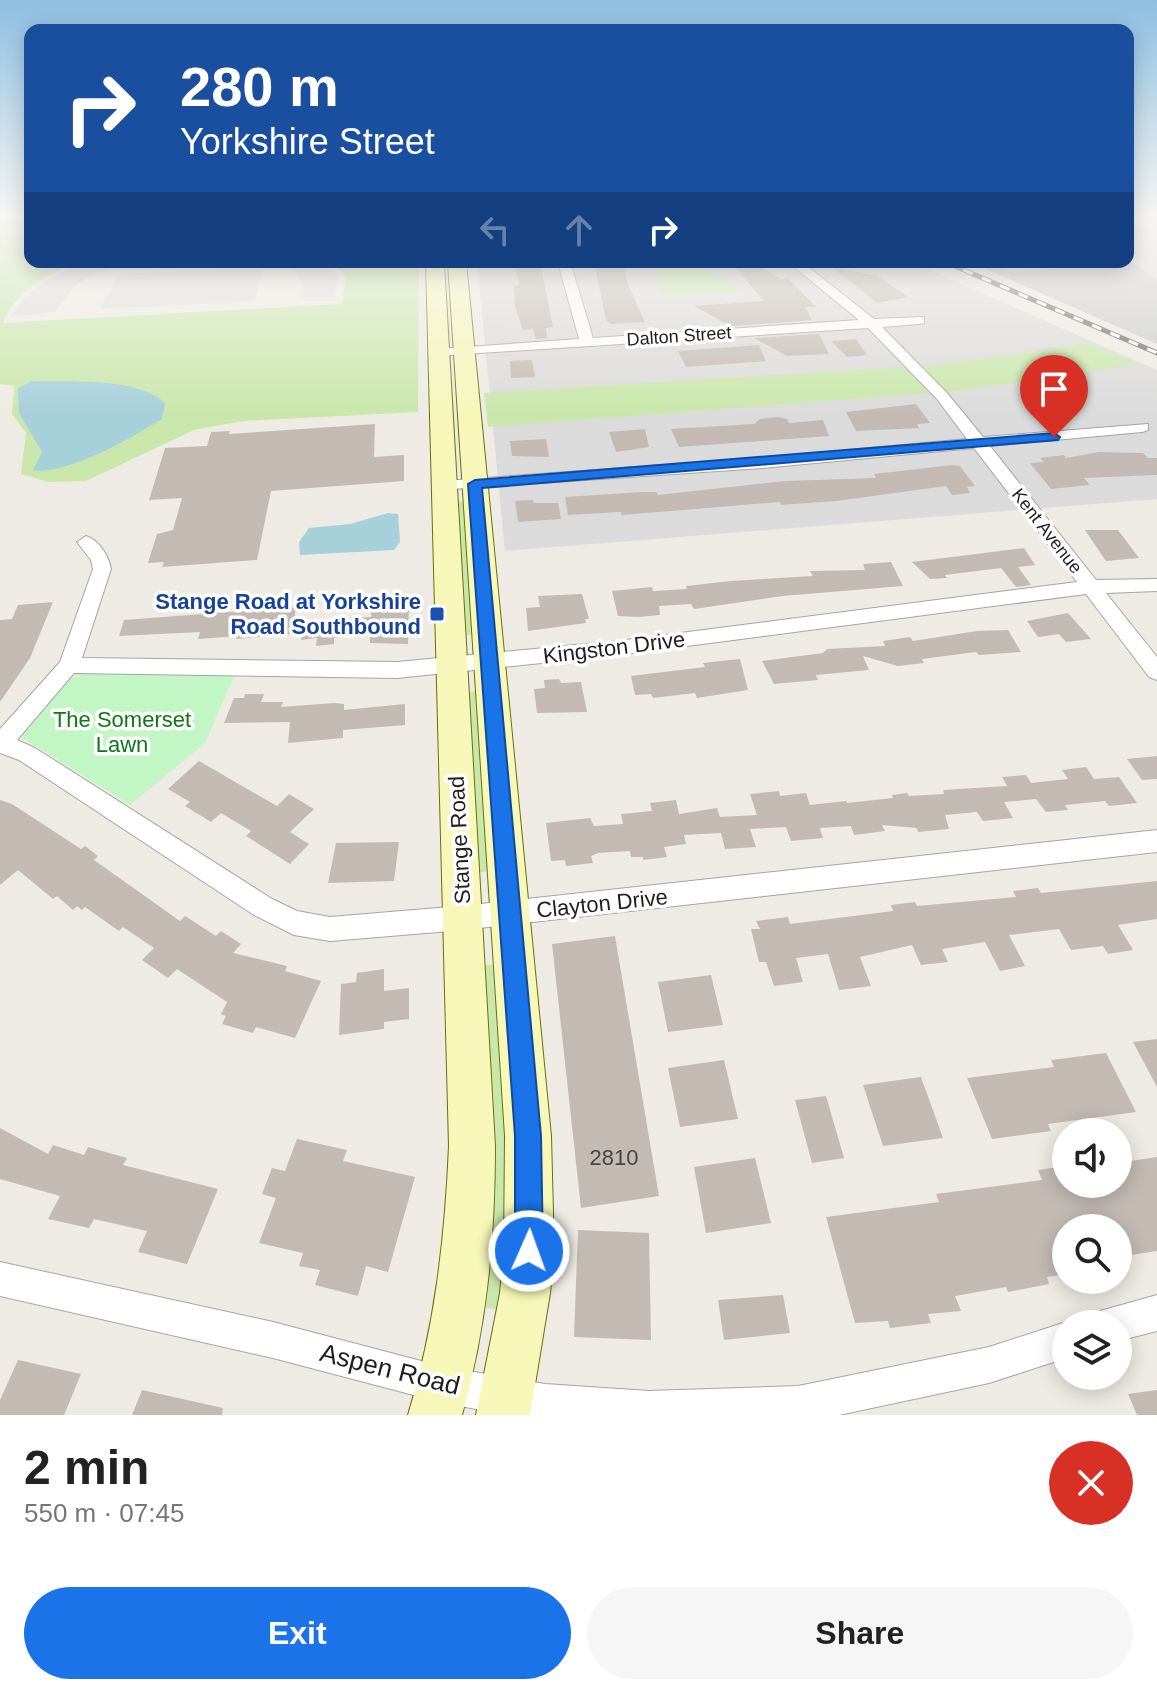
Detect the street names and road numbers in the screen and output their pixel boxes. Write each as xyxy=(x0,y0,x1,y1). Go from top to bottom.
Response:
street label: Dalton Street xyxy=(626,322,732,350)
street label: Kent Avenue xyxy=(1008,485,1086,577)
street label: Kingston Drive xyxy=(542,626,687,669)
street label: Stange Road xyxy=(444,775,475,905)
street label: Clayton Drive xyxy=(535,884,669,923)
street label: Aspen Road xyxy=(317,1337,463,1401)

